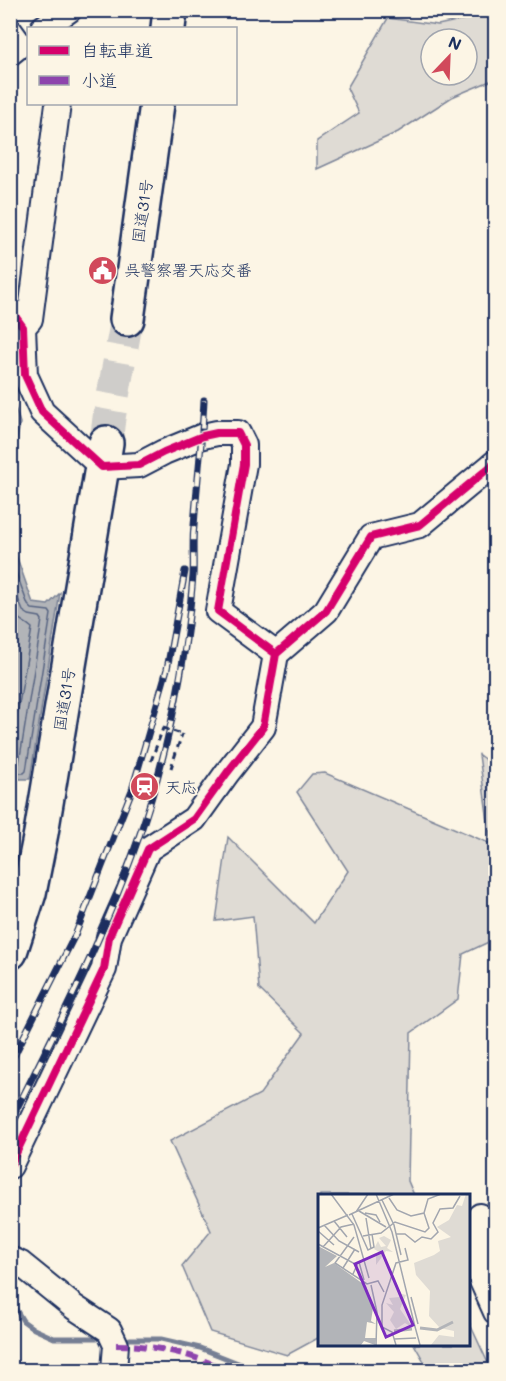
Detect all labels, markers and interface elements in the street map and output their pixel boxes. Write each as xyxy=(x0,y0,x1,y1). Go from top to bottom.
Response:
legend xyxy=(27,27,237,105)
north arrow xyxy=(419,27,479,87)
text: N xyxy=(445,31,465,55)
text: 自転車道 xyxy=(81,38,153,62)
text: 小道 xyxy=(81,68,117,92)
street label: 国道31号 xyxy=(127,178,156,244)
public building icon: 呉警察署天応交番 xyxy=(87,254,119,286)
place label: 呉警察署天応交番 xyxy=(124,259,252,280)
street label: 国道31号 xyxy=(48,665,79,732)
station icon: 天応 xyxy=(128,771,160,803)
place label: 天応 xyxy=(165,776,197,797)
inset map xyxy=(318,1194,470,1345)

